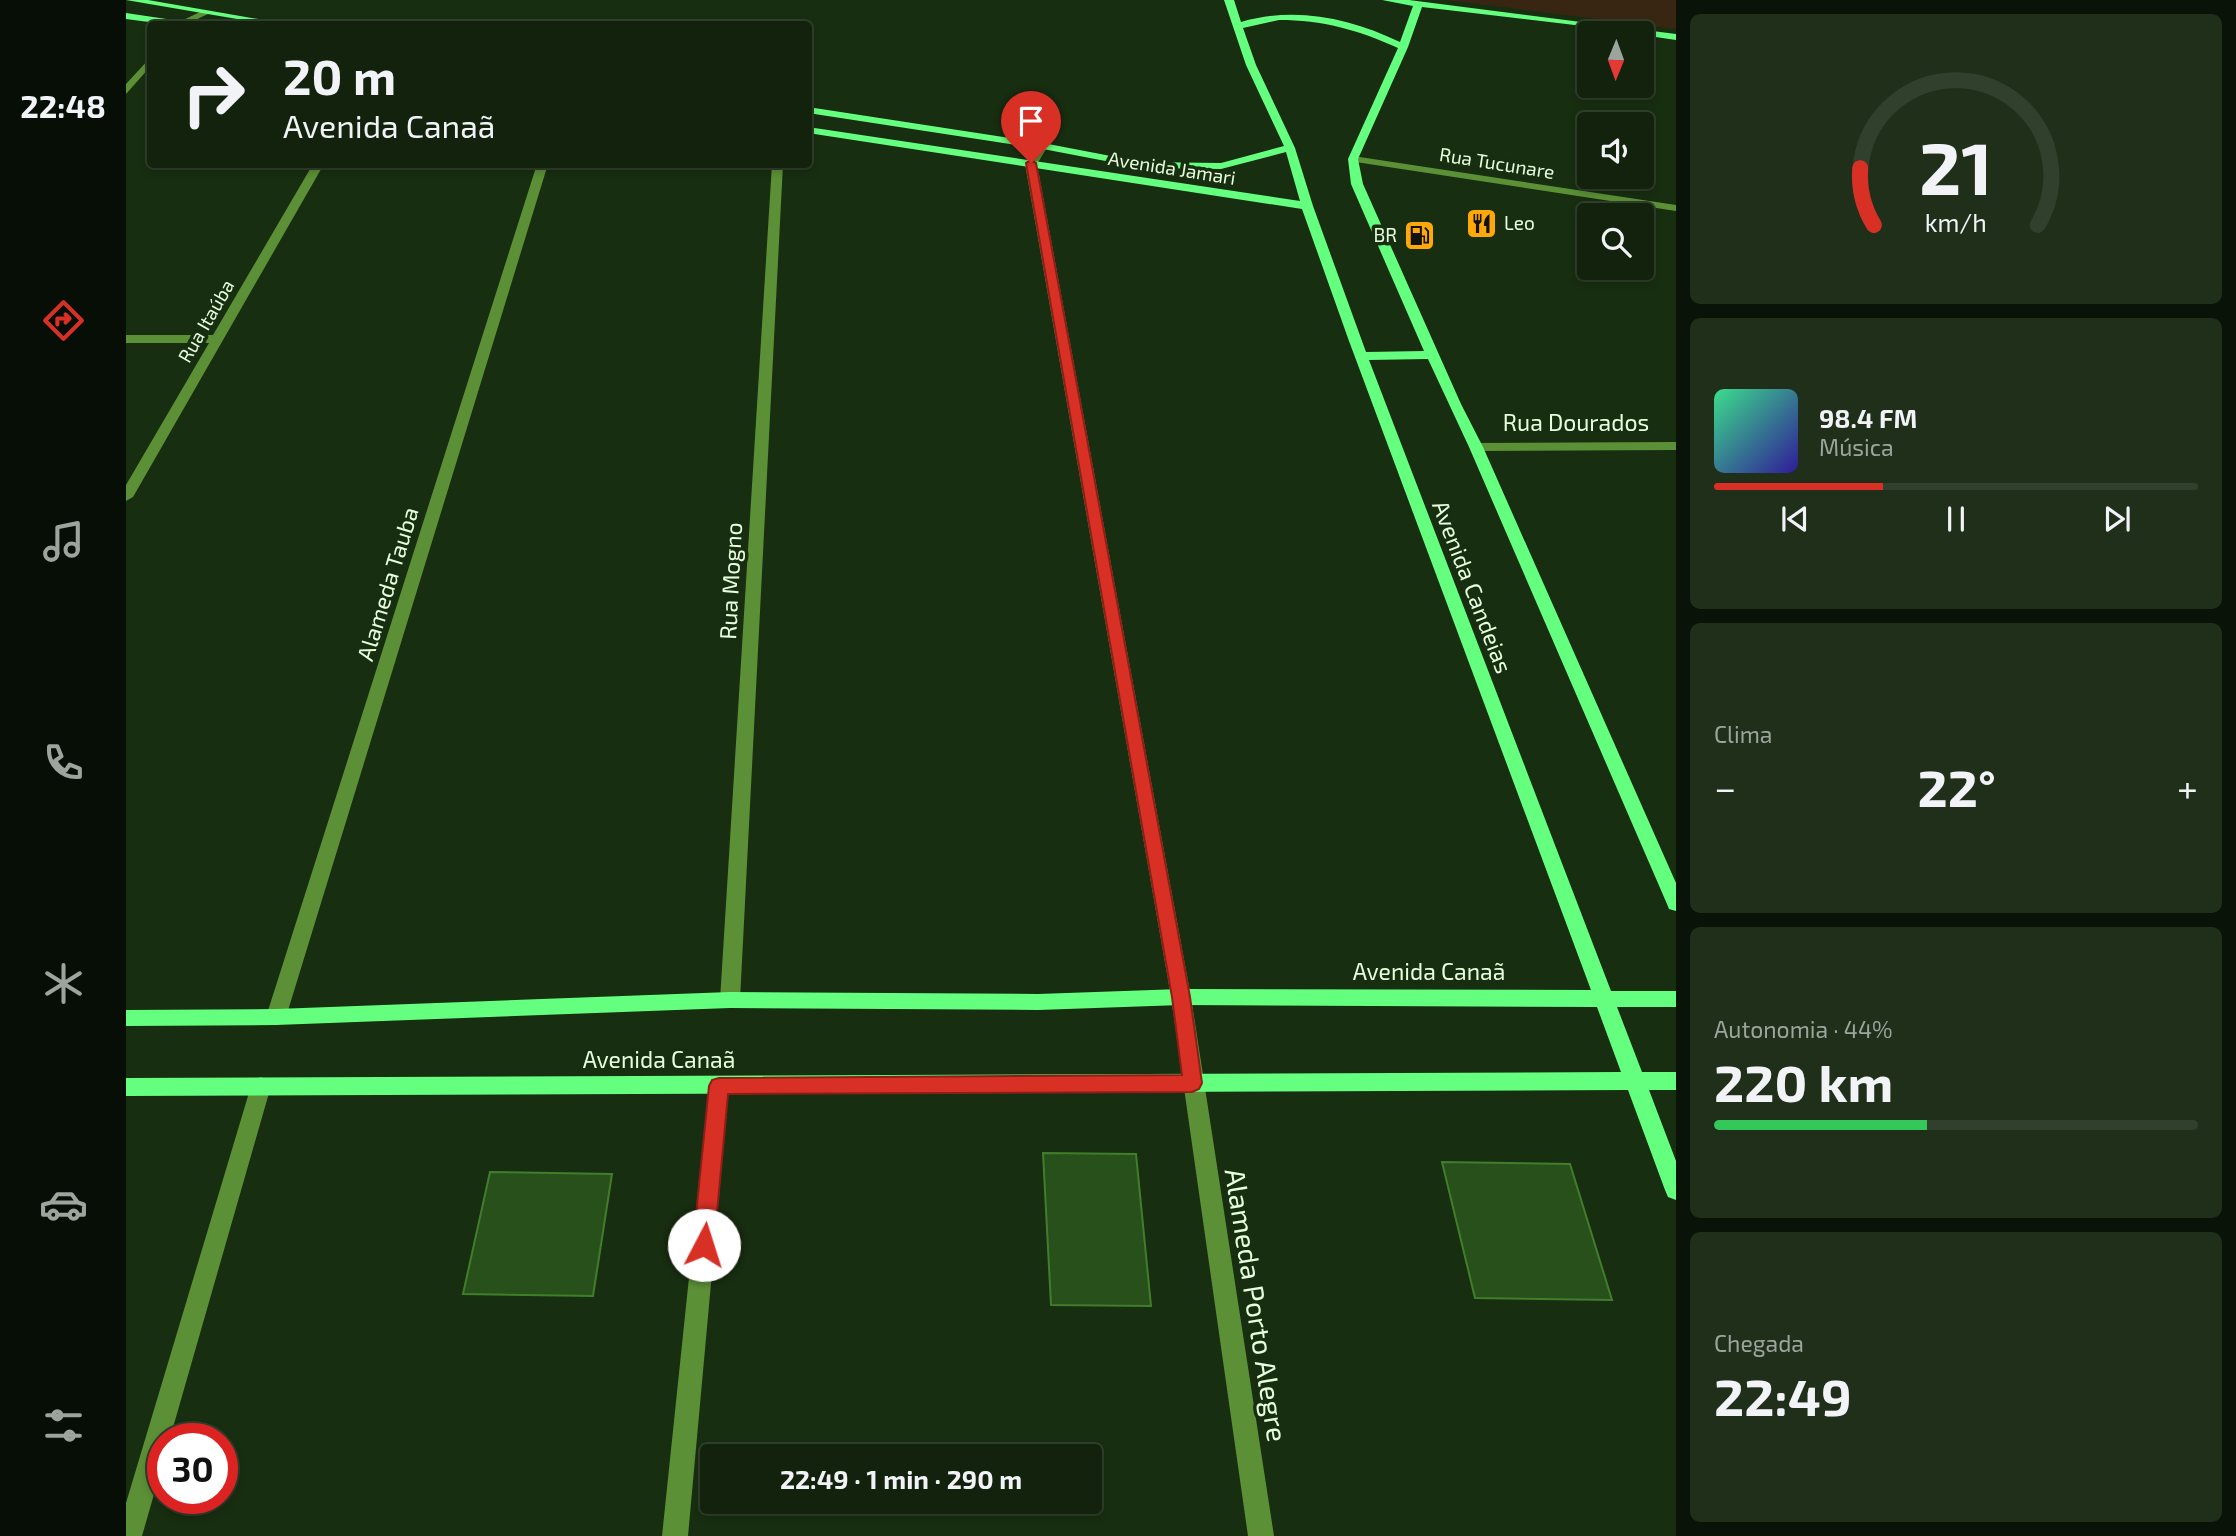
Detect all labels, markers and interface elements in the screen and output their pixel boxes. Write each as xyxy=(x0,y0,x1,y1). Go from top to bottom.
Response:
north arrow xyxy=(1577,21,1654,98)
map controls xyxy=(1577,21,1654,280)
text: 20 m xyxy=(283,46,396,105)
icon: right xyxy=(168,49,259,140)
text: 22:48 xyxy=(20,86,106,124)
pin xyxy=(1001,91,1061,163)
icon: arrive xyxy=(1012,102,1050,140)
text: Avenida Canaã xyxy=(283,106,495,144)
button: sound xyxy=(1577,112,1654,189)
text: 21 xyxy=(1919,123,1993,211)
street label: Rua Tucunare xyxy=(1438,142,1556,183)
street label: Avenida Jamari xyxy=(1107,146,1237,189)
button: search xyxy=(1577,203,1654,280)
restaurant icon: Leo xyxy=(1464,206,1498,240)
text: km/h xyxy=(1925,207,1987,237)
place label: Leo xyxy=(1504,211,1535,234)
fuel station icon: BR xyxy=(1403,218,1437,252)
place label: BR xyxy=(1373,223,1397,246)
street label: Rua Itaúba xyxy=(173,275,239,366)
icon: directions xyxy=(39,296,88,345)
text: 98.4 FM xyxy=(1819,402,1917,433)
street label: Rua Dourados xyxy=(1503,408,1649,436)
text: Música xyxy=(1819,433,1894,461)
street label: Avenida Candeias xyxy=(1427,496,1519,677)
icon: previous xyxy=(1776,500,1814,538)
icon: pause xyxy=(1937,500,1975,538)
icon: next xyxy=(2098,500,2136,538)
street label: Alameda Tauba xyxy=(350,503,424,664)
icon: music xyxy=(39,517,88,566)
street label: Rua Mogno xyxy=(713,522,747,640)
text: Clima xyxy=(1714,720,1772,748)
icon: phone xyxy=(39,738,88,787)
text: 22° xyxy=(1917,755,1996,817)
text: − xyxy=(1714,764,1736,810)
text: + xyxy=(2177,764,2198,810)
street label: Avenida Canaã xyxy=(1353,957,1505,985)
icon: climate xyxy=(39,959,88,1008)
text: Autonomia · 44% xyxy=(1714,1015,1893,1043)
street label: Avenida Canaã xyxy=(583,1045,735,1073)
text: 220 km xyxy=(1714,1050,1893,1112)
street label: Alameda Porto Alegre xyxy=(1219,1166,1295,1444)
icon: car xyxy=(39,1180,88,1229)
position arrow xyxy=(667,1208,741,1282)
text: Chegada xyxy=(1714,1329,1804,1357)
text: 22:49 xyxy=(1714,1364,1852,1426)
icon: filters xyxy=(39,1401,88,1450)
speed limit sign: 30 xyxy=(147,1423,238,1514)
text: 22:49 · 1 min · 290 m xyxy=(780,1463,1022,1494)

